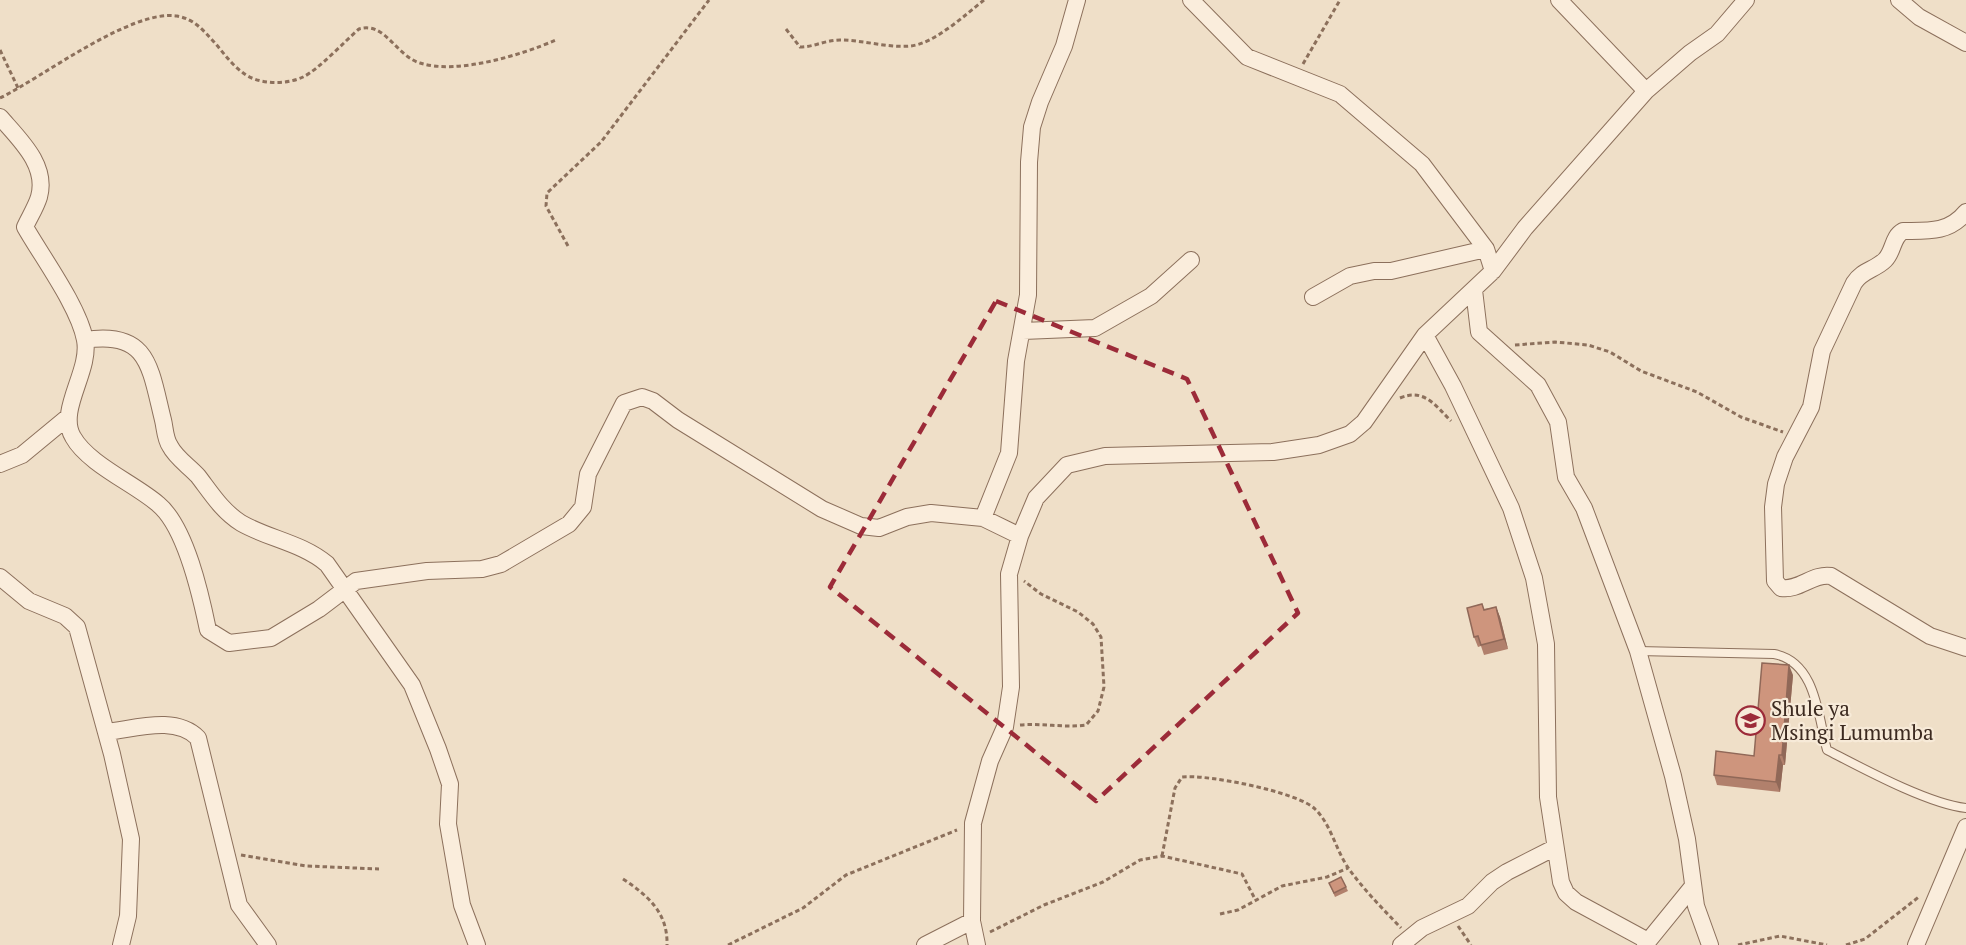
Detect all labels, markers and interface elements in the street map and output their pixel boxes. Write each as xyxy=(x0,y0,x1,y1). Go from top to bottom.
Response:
place label: Shule ya Msingi Lumumba xyxy=(1771,694,1934,746)
school or university icon: Shule ya Msingi Lumumba xyxy=(1734,704,1766,736)

